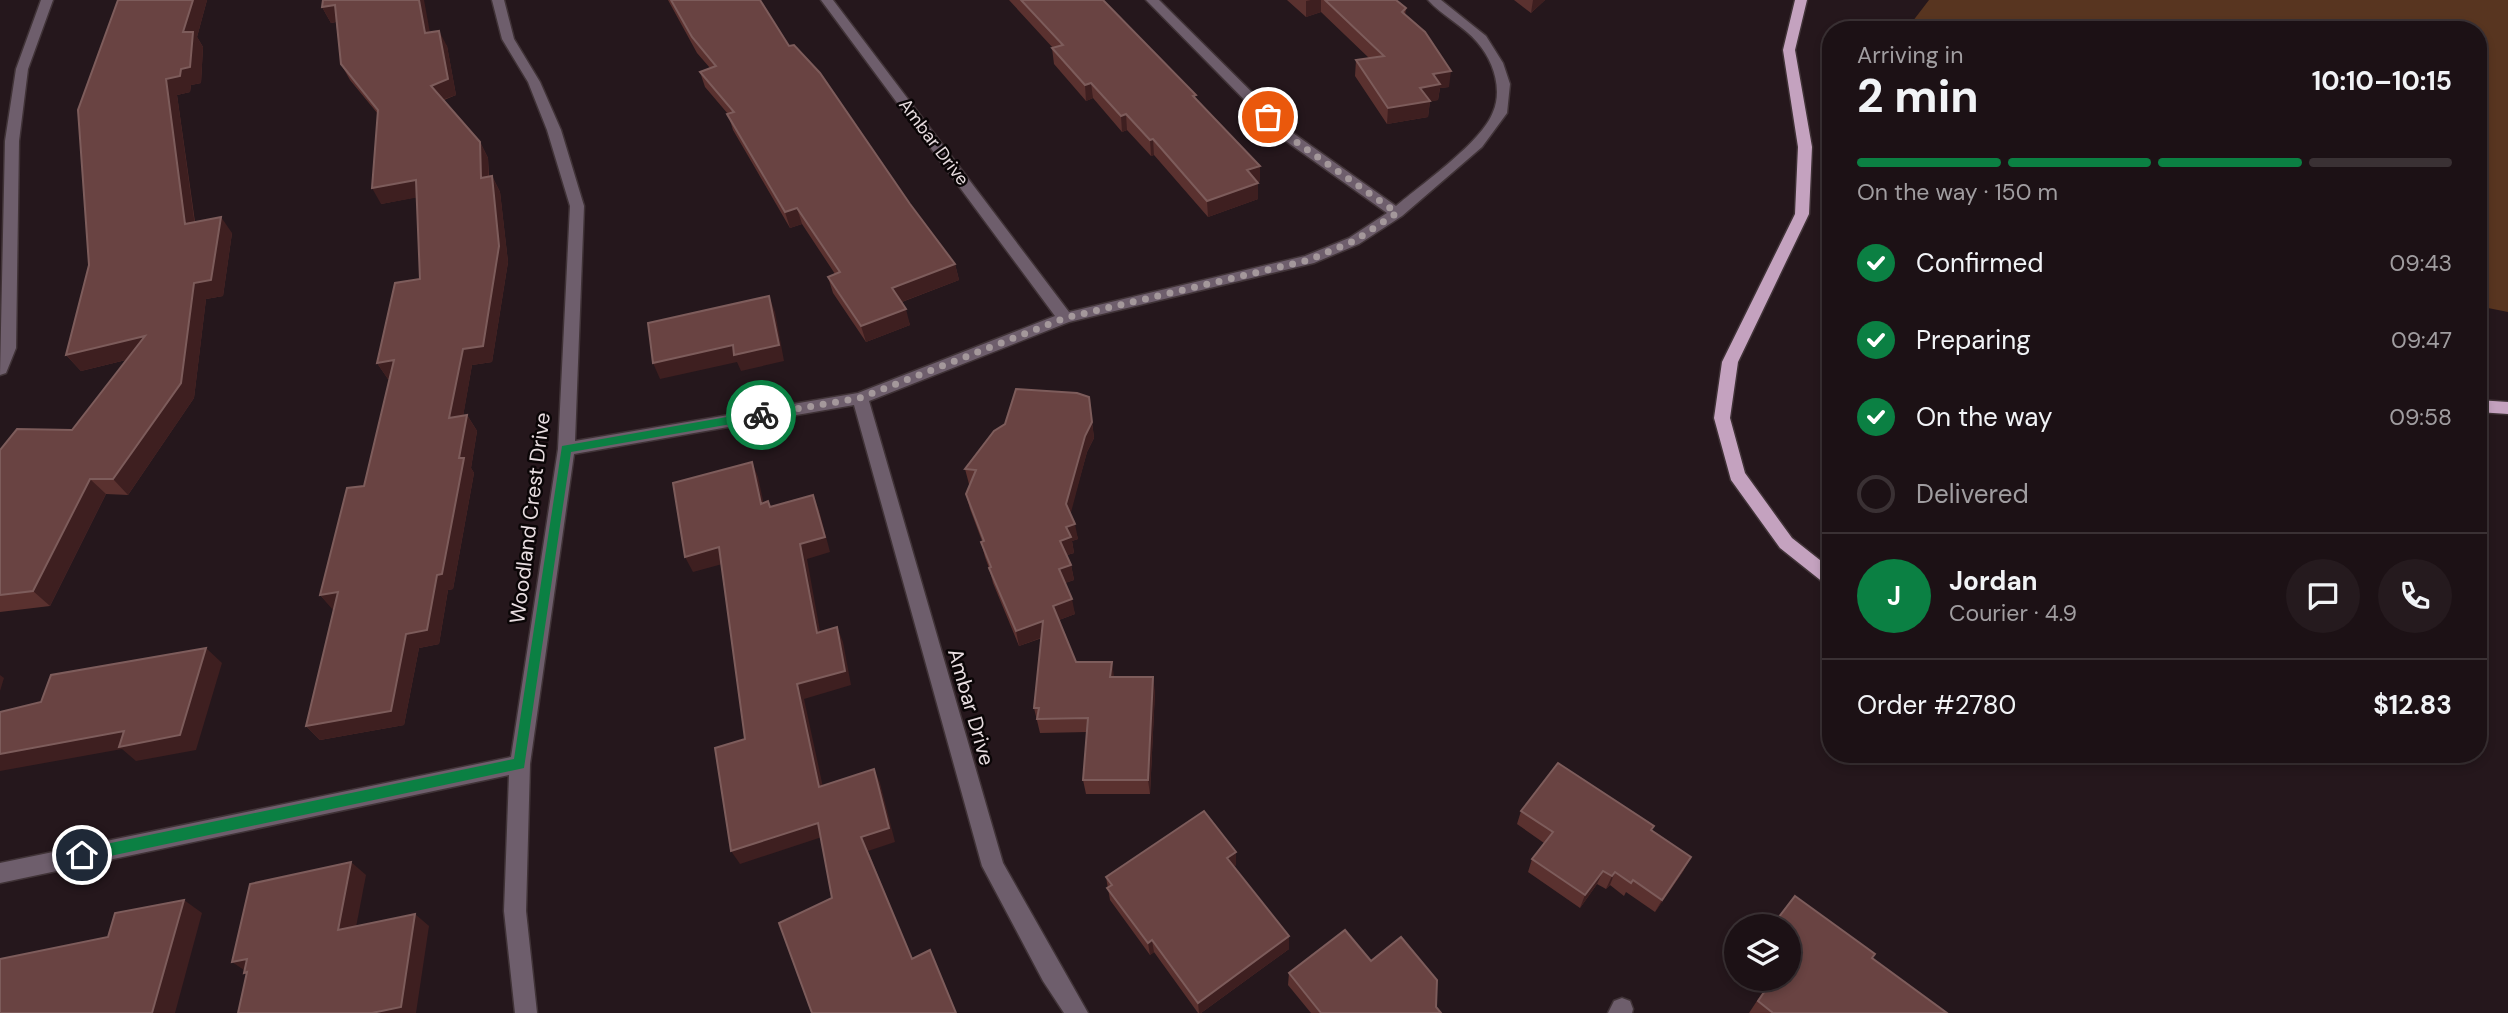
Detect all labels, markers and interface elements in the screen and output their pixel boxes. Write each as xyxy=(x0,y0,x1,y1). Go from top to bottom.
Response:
text: Arriving in xyxy=(1857,40,1963,70)
text: 10:10–10:15 xyxy=(2312,64,2452,98)
text: 2 min xyxy=(1857,66,1979,126)
pin xyxy=(1238,87,1298,147)
street label: Ambar Drive xyxy=(893,94,975,190)
icon: bag xyxy=(1249,98,1287,136)
text: On the way · 150 m xyxy=(1857,177,2058,207)
icon: check xyxy=(1857,244,1895,282)
text: Confirmed xyxy=(1916,246,2043,280)
text: 09:43 xyxy=(2390,248,2452,278)
icon: check xyxy=(1857,321,1895,359)
text: Preparing xyxy=(1916,323,2031,357)
text: 09:47 xyxy=(2391,325,2452,355)
courier xyxy=(726,380,796,450)
icon: bike xyxy=(742,396,780,434)
icon: check xyxy=(1857,398,1895,436)
text: On the way xyxy=(1916,400,2052,434)
text: 09:58 xyxy=(2389,402,2452,432)
street label: Woodland Crest Drive xyxy=(503,411,557,625)
text: Delivered xyxy=(1916,477,2029,511)
button: chat xyxy=(2286,559,2360,633)
button: phone xyxy=(2378,559,2452,633)
text: Jordan xyxy=(1949,564,2038,598)
text: J xyxy=(1887,579,1901,613)
text: Courier · 4.9 xyxy=(1949,598,2077,628)
street label: Ambar Drive xyxy=(941,645,1001,769)
text: Order #2780 xyxy=(1857,688,2016,722)
text: $12.83 xyxy=(2373,688,2452,722)
pin xyxy=(52,825,112,885)
icon: home xyxy=(63,836,101,874)
map controls xyxy=(1724,914,1801,991)
button: layers xyxy=(1724,914,1801,991)

